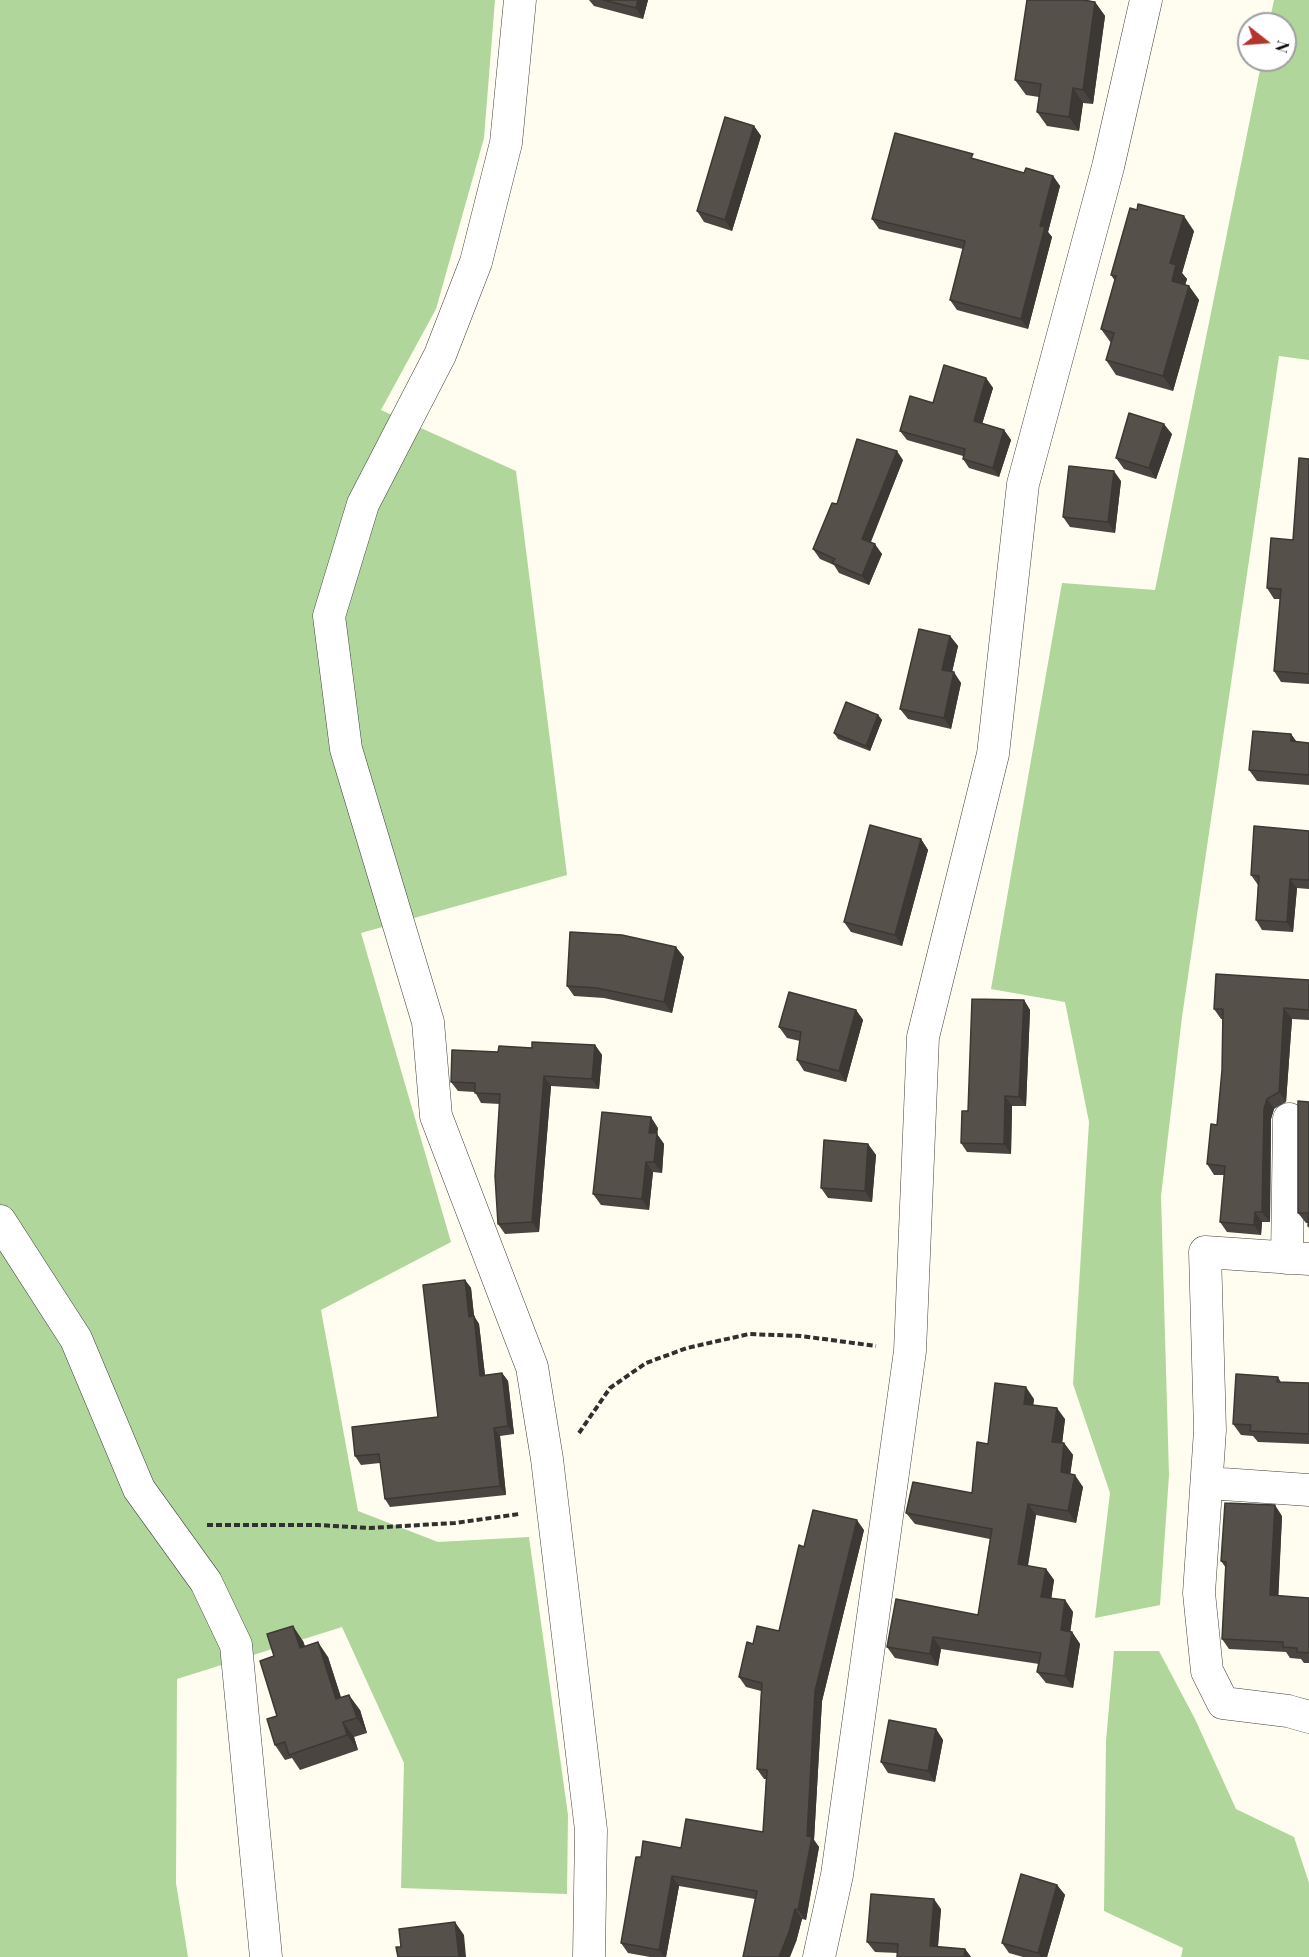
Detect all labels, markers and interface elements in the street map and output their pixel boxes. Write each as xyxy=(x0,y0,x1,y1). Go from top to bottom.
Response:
north arrow xyxy=(1237,12,1297,72)
text: N xyxy=(1271,38,1295,55)

